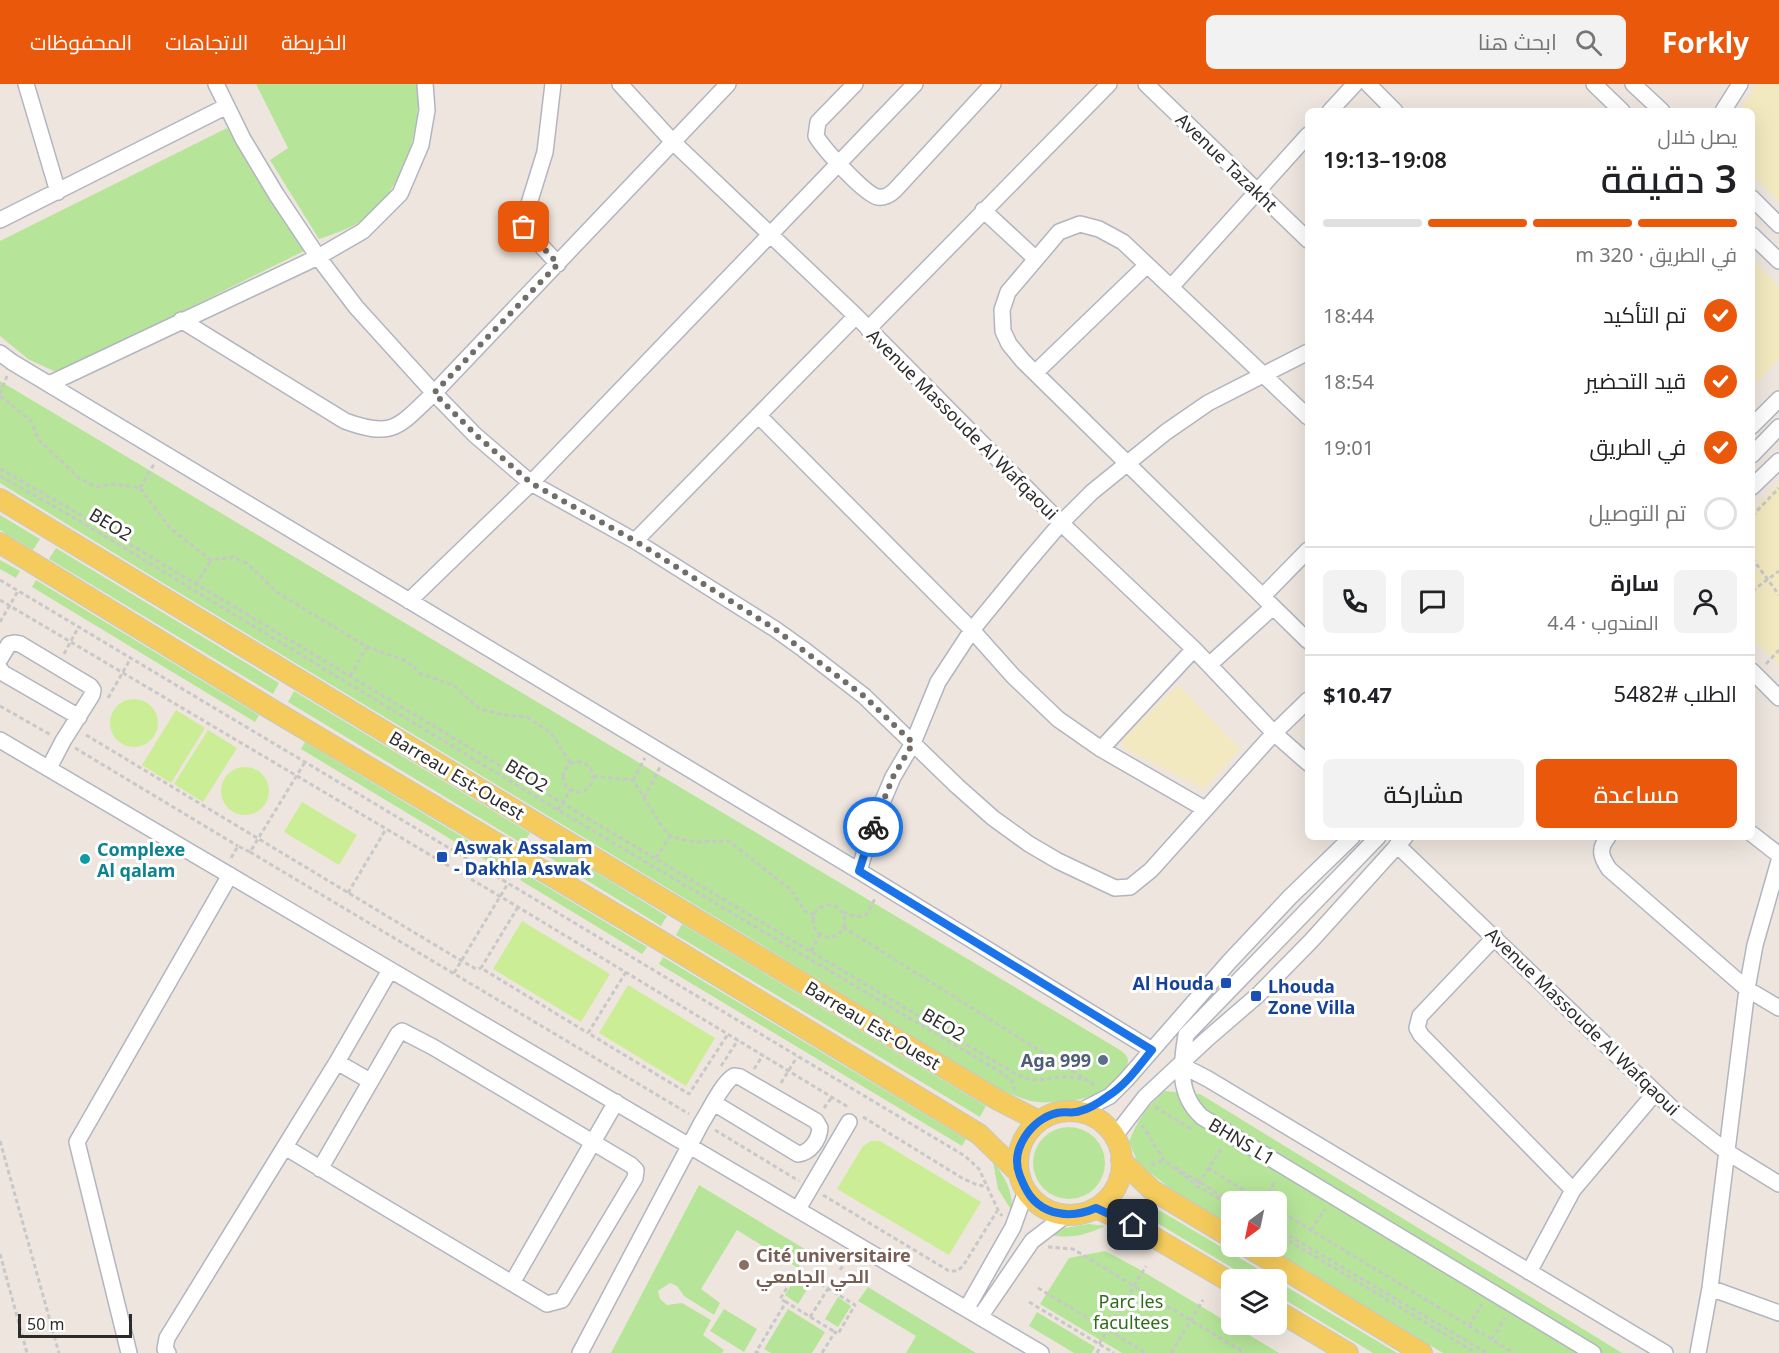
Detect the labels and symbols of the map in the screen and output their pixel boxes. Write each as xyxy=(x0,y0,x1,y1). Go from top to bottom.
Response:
street label: Avenue Tazakht xyxy=(1171,107,1283,217)
pin xyxy=(498,201,549,252)
street label: Avenue Massoude Al Wafqaoui xyxy=(862,323,1064,525)
street label: BEO2 xyxy=(85,502,137,546)
street label: Barreau Est-Ouest xyxy=(385,725,529,825)
street label: BEO2 xyxy=(501,753,553,797)
courier xyxy=(843,797,903,857)
place label: Aswak Assalam - Dakhla Aswak xyxy=(454,835,593,880)
place label: Complexe Al qalam xyxy=(97,837,185,882)
marker: Aswak Assalam - Dakhla Aswak xyxy=(435,850,449,864)
marker: Complexe Al qalam xyxy=(78,852,92,866)
street label: Avenue Massoude Al Wafqaoui xyxy=(1481,922,1685,1120)
place label: Al Houda xyxy=(1133,971,1214,995)
place label: Lhouda Zone Villa xyxy=(1268,974,1355,1019)
street label: Barreau Est-Ouest xyxy=(801,975,945,1075)
marker: Al Houda xyxy=(1219,976,1233,990)
marker: Lhouda Zone Villa xyxy=(1249,989,1263,1003)
street label: BEO2 xyxy=(918,1002,970,1046)
place label: Aga 999 xyxy=(1021,1048,1091,1072)
marker: Aga 999 xyxy=(1096,1053,1110,1067)
street label: BHNS L1 xyxy=(1205,1112,1279,1170)
north arrow xyxy=(1221,1191,1287,1257)
pin xyxy=(1107,1199,1158,1250)
place label: Cité universitaire الحي الجامعي xyxy=(756,1243,911,1292)
marker: Cité universitaire الحي الجامعي xyxy=(737,1258,751,1272)
park label: Parc les facultees xyxy=(1093,1289,1169,1334)
scale bar xyxy=(18,1311,132,1338)

